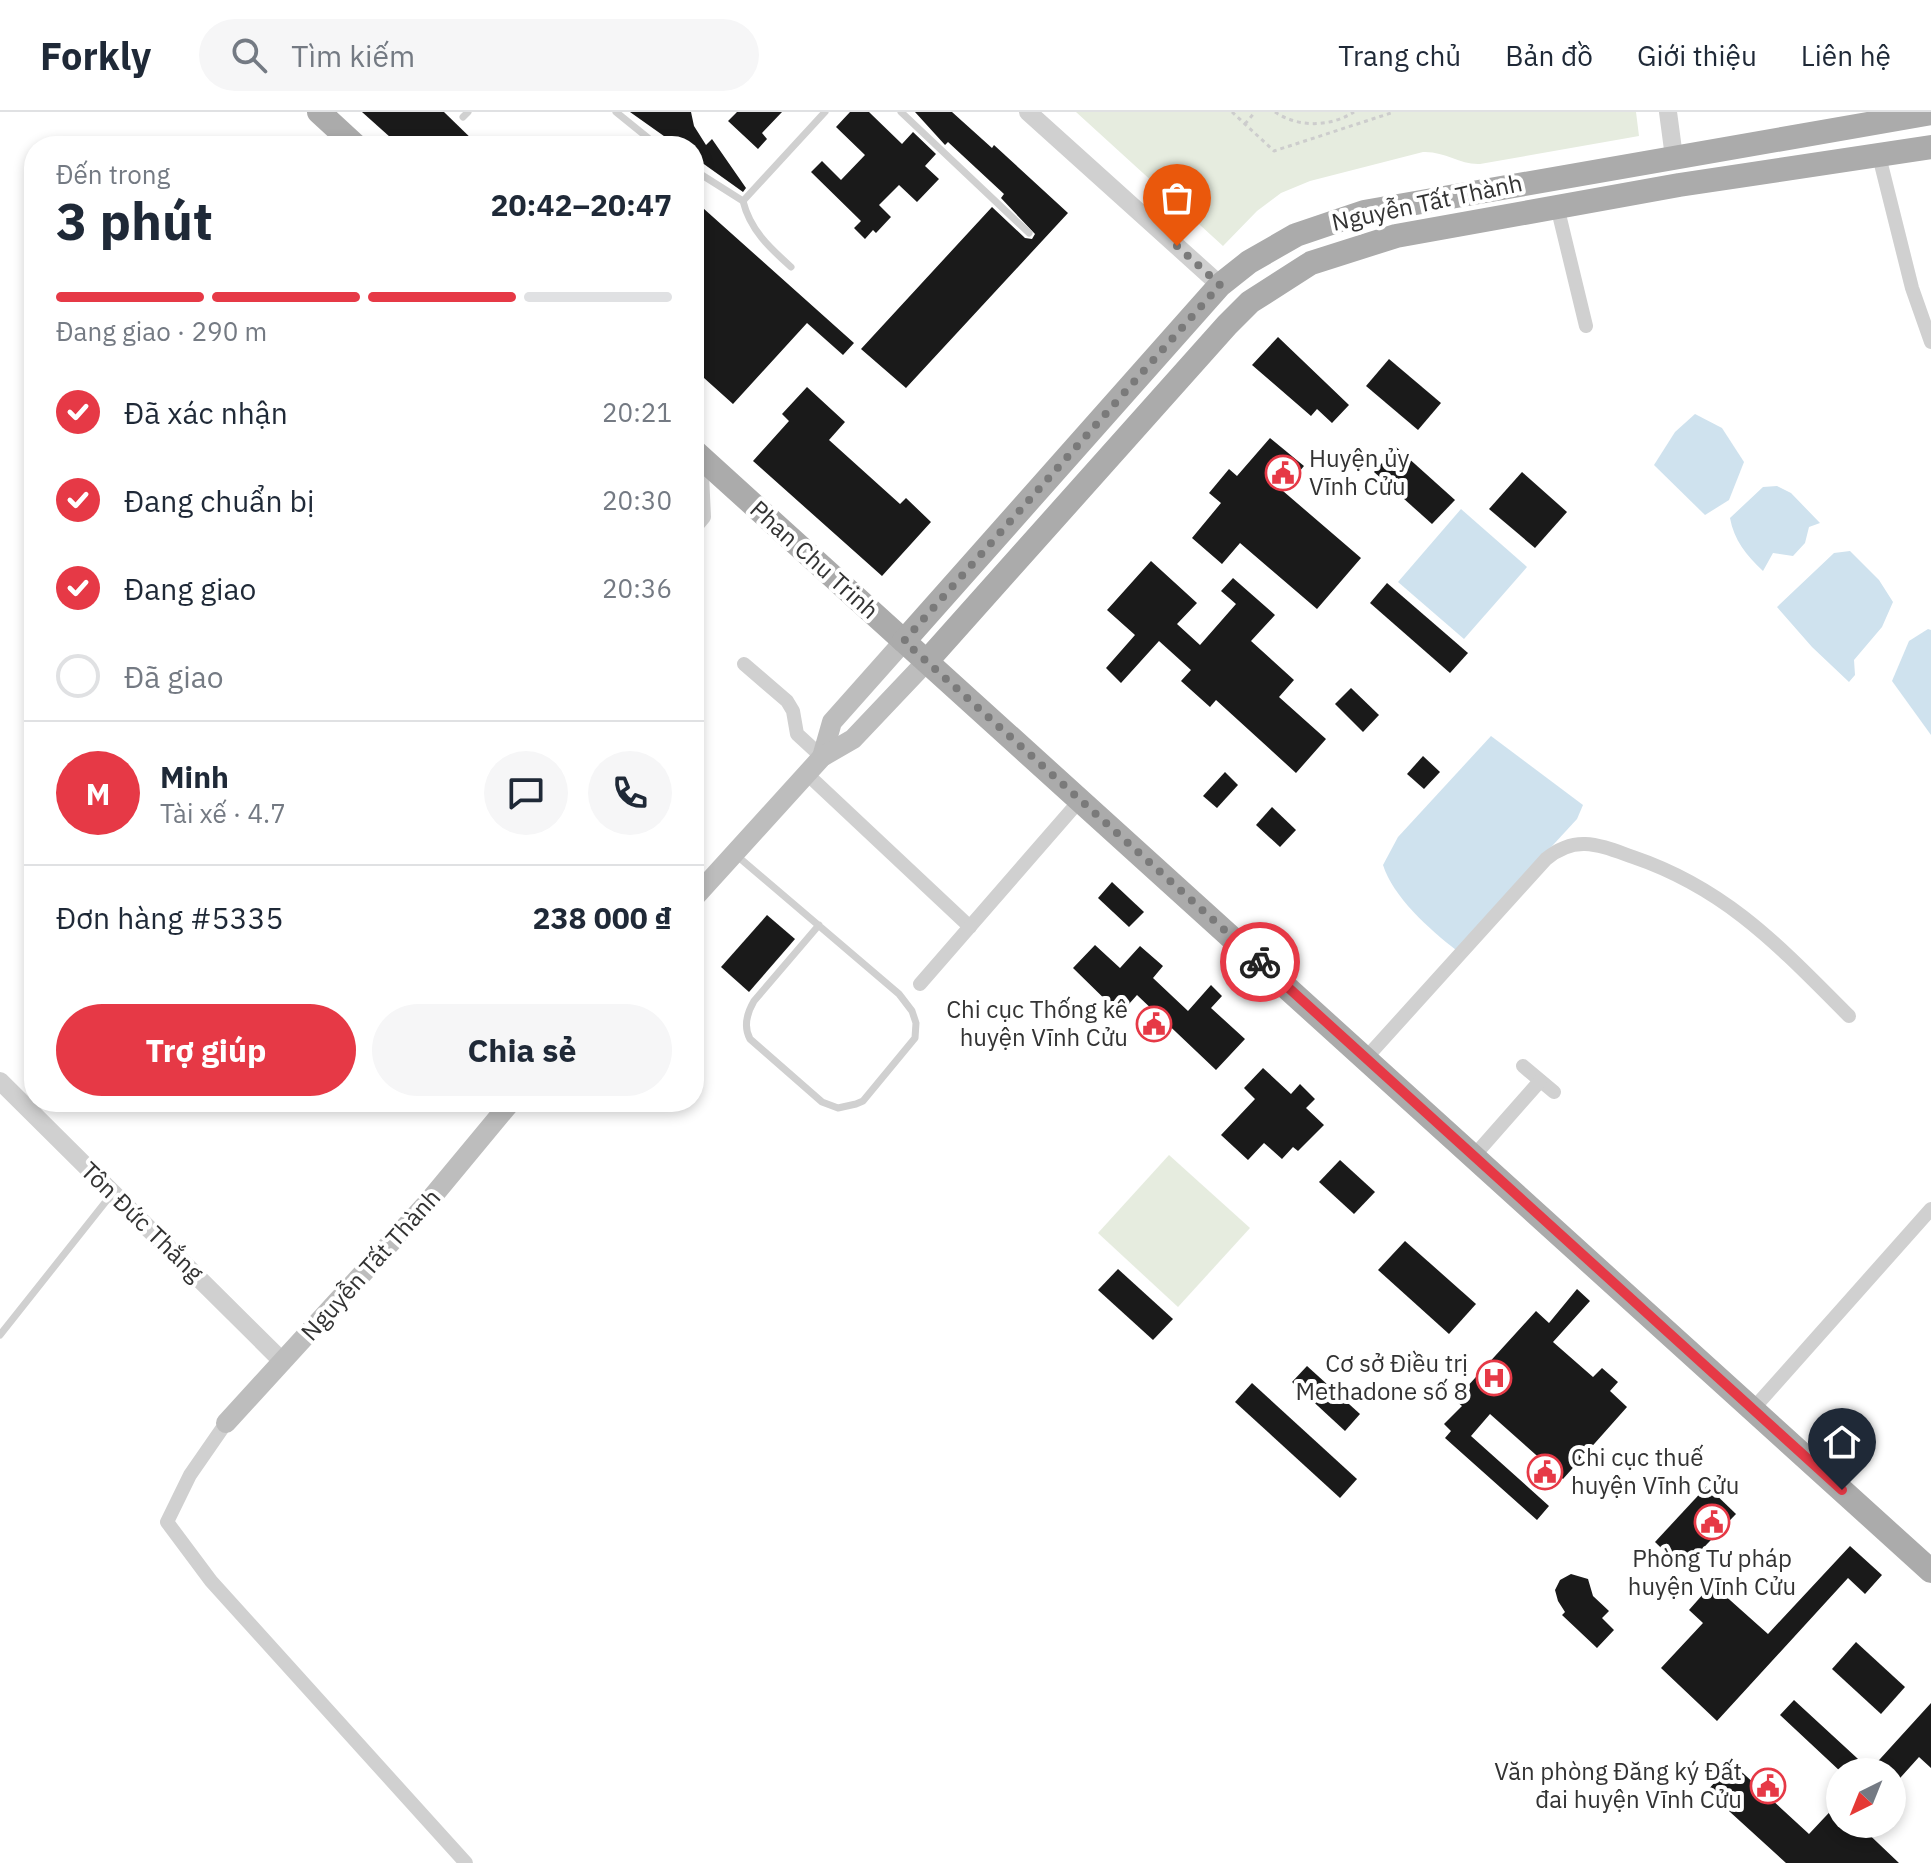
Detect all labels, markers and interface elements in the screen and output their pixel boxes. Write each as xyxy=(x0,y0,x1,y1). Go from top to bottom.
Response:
search box xyxy=(199,19,759,91)
text: Forkly xyxy=(40,31,151,80)
icon: search xyxy=(227,33,271,77)
text: Tìm kiếm xyxy=(291,36,415,75)
text: Trang chủ xyxy=(1338,37,1461,74)
text: Bản đồ xyxy=(1505,37,1593,74)
text: Giới thiệu xyxy=(1637,37,1757,74)
text: Liên hệ xyxy=(1801,37,1891,74)
text: Đến trong xyxy=(56,157,170,191)
pin xyxy=(1143,164,1211,246)
street label: Nguyễn Tất Thành xyxy=(1329,166,1525,238)
icon: bag xyxy=(1155,176,1199,220)
text: 20:42–20:47 xyxy=(491,185,672,224)
text: 3 phút xyxy=(56,187,213,254)
text: Đang giao · 290 m xyxy=(56,314,267,348)
icon: check xyxy=(56,390,100,434)
text: Đã xác nhận xyxy=(124,393,288,432)
text: 20:21 xyxy=(602,395,672,429)
place label: Huyện ủy Vĩnh Cửu xyxy=(1309,442,1410,502)
public building icon: Huyện ủy Vĩnh Cửu xyxy=(1264,454,1302,492)
icon: check xyxy=(56,478,100,522)
text: Đang chuẩn bị xyxy=(124,481,314,520)
text: 20:30 xyxy=(602,483,672,517)
street label: Phan Chu Trinh xyxy=(743,493,886,626)
icon: check xyxy=(56,566,100,610)
text: Đang giao xyxy=(124,569,256,608)
text: 20:36 xyxy=(602,571,672,605)
text: Đã giao xyxy=(124,657,223,696)
button: chat xyxy=(484,751,568,835)
button: phone xyxy=(588,751,672,835)
text: Minh xyxy=(160,757,229,796)
text: M xyxy=(86,774,110,813)
text: Tài xế · 4.7 xyxy=(160,796,286,830)
text: Đơn hàng #5335 xyxy=(56,898,284,937)
text: 238 000 ₫ xyxy=(533,898,672,937)
courier xyxy=(1220,922,1300,1002)
icon: bike xyxy=(1238,940,1282,984)
place label: Chi cục Thống kê huyện Vĩnh Cửu xyxy=(946,993,1128,1053)
button: Trợ giúp xyxy=(56,1004,356,1096)
button: Chia sẻ xyxy=(372,1004,672,1096)
public building icon: Chi cục Thống kê huyện Vĩnh Cửu xyxy=(1135,1005,1173,1043)
street label: Tôn Đức Thắng xyxy=(74,1155,211,1288)
street label: Nguyễn Tất Thành xyxy=(293,1182,447,1347)
place label: Cơ sở Điều trị Methadone số 8 xyxy=(1295,1347,1468,1407)
hospital icon: Cơ sở Điều trị Methadone số 8 xyxy=(1475,1359,1513,1397)
pin xyxy=(1808,1408,1876,1490)
icon: home xyxy=(1820,1420,1864,1464)
place label: Chi cục thuế huyện Vĩnh Cửu xyxy=(1571,1441,1739,1501)
public building icon: Chi cục thuế huyện Vĩnh Cửu xyxy=(1526,1453,1564,1491)
public building icon: Phòng Tư pháp huyện Vĩnh Cửu xyxy=(1693,1503,1731,1541)
place label: Phòng Tư pháp huyện Vĩnh Cửu xyxy=(1628,1542,1796,1602)
place label: Văn phòng Đăng ký Đất đai huyện Vĩnh Cửu xyxy=(1494,1755,1742,1815)
north arrow xyxy=(1826,1758,1906,1838)
map controls xyxy=(1826,1758,1906,1838)
public building icon: Văn phòng Đăng ký Đất đai huyện Vĩnh Cửu xyxy=(1749,1767,1787,1805)

